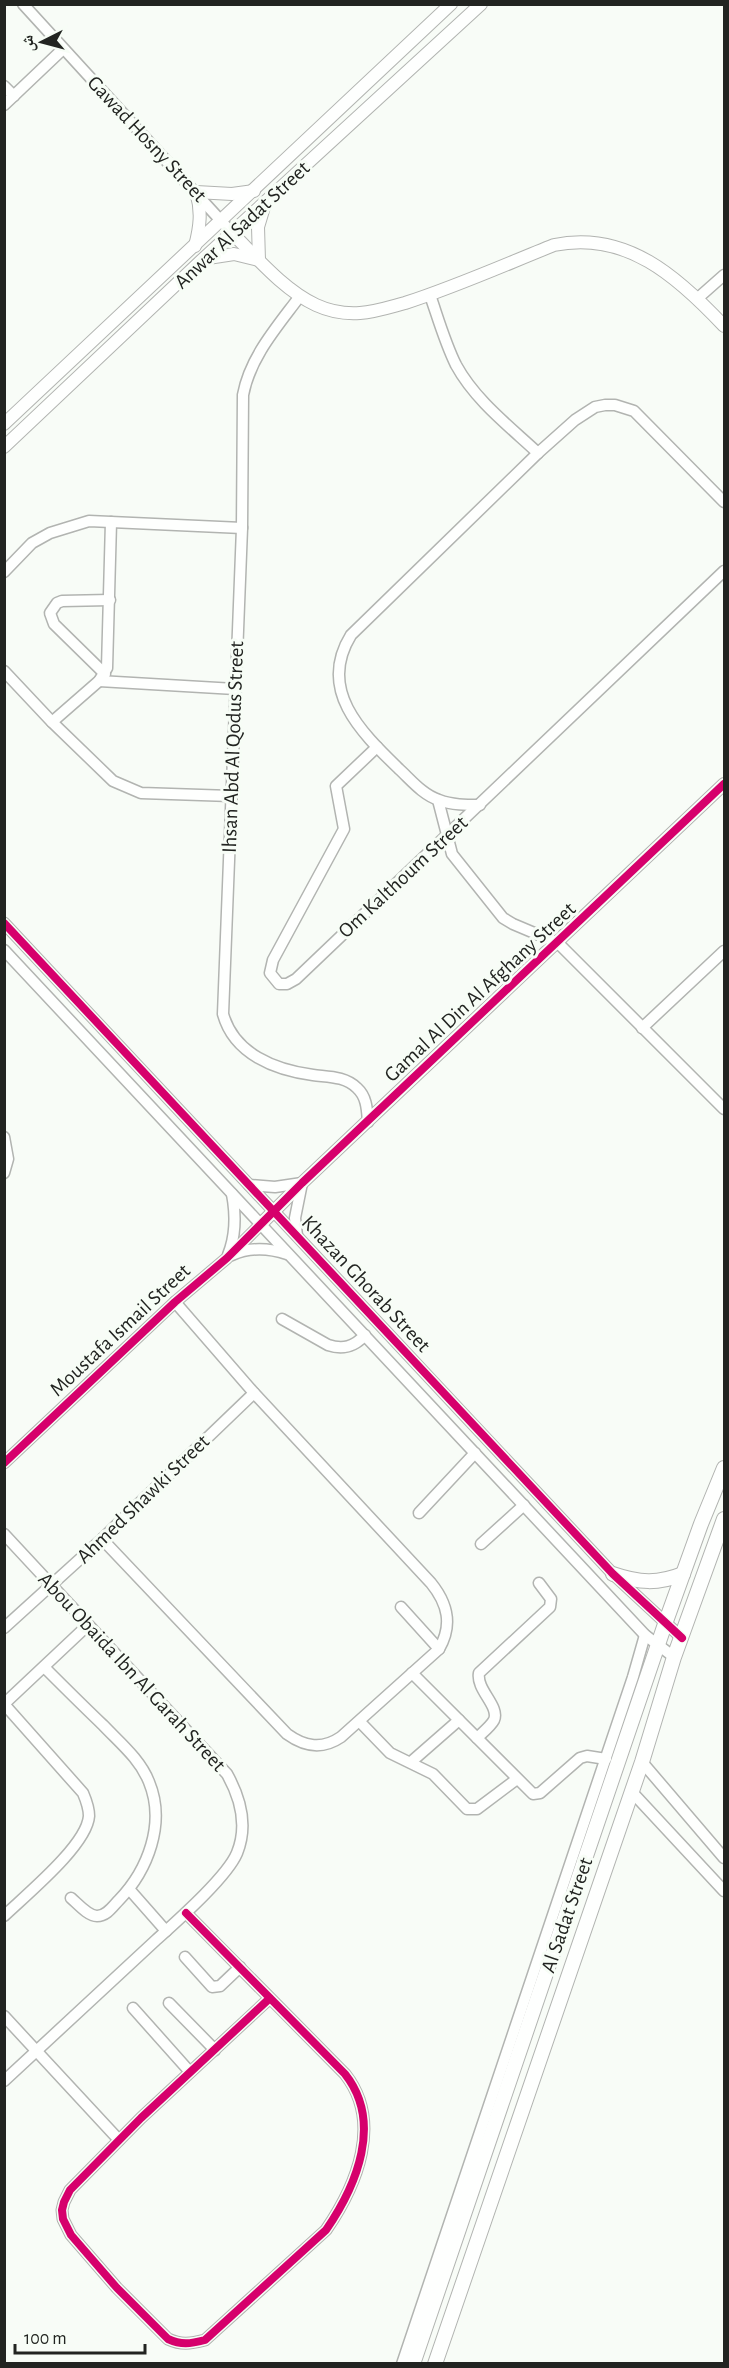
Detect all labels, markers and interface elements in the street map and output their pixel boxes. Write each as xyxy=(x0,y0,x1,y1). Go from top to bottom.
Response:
north arrow xyxy=(12,12,72,72)
text: ش xyxy=(19,34,38,53)
street label: Gawad Hosny Street xyxy=(83,72,211,206)
street label: Anwar Al Sadat Street xyxy=(170,157,314,293)
street label: Ihsan Abd Al Qodus Street xyxy=(219,640,247,853)
street label: Om Kalthoum Street xyxy=(334,812,472,942)
street label: Gamal Al Din Al Afghany Street xyxy=(380,898,580,1086)
street label: Khazan Ghorab Street xyxy=(298,1212,435,1356)
street label: Moustafa Ismail Street xyxy=(46,1260,194,1400)
street label: Ahmed Shawki Street xyxy=(73,1430,214,1567)
street label: Abou Obaida Ibn Al Garah Street xyxy=(34,1568,230,1776)
street label: Al Sadat Street xyxy=(538,1854,597,1975)
scale bar xyxy=(15,2317,146,2355)
text: 100 m xyxy=(24,2330,67,2348)

